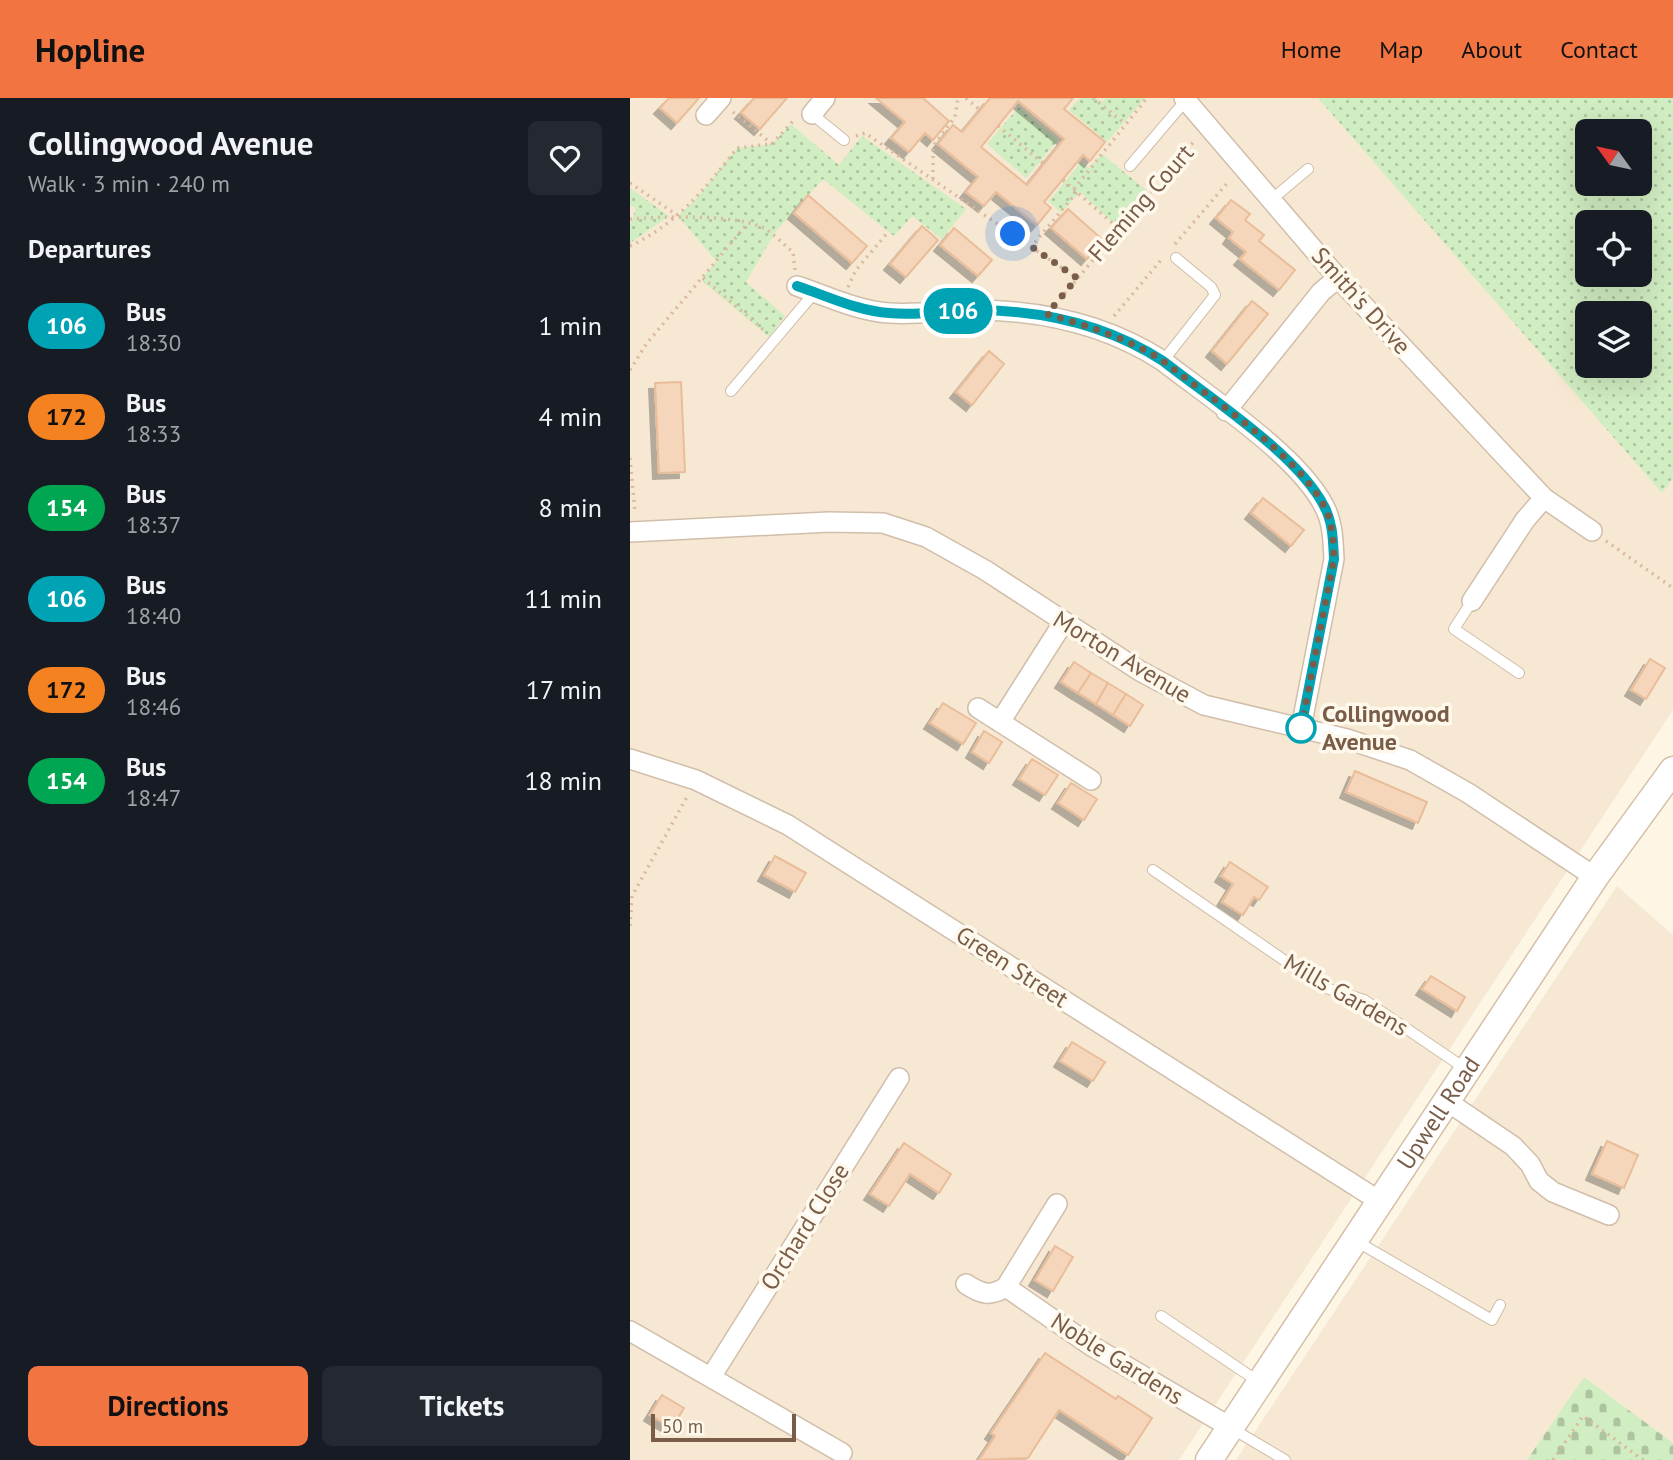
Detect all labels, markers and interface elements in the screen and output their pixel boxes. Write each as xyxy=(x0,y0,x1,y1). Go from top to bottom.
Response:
text: Hopline xyxy=(35,28,145,71)
text: Home xyxy=(1281,34,1341,65)
text: Map xyxy=(1379,34,1423,65)
text: About xyxy=(1461,34,1522,65)
text: Contact xyxy=(1560,34,1638,65)
north arrow xyxy=(1575,119,1652,196)
map controls xyxy=(1575,119,1652,378)
text: Collingwood Avenue xyxy=(28,121,314,164)
button: heart xyxy=(528,121,602,195)
street label: Fleming Court xyxy=(1081,138,1200,268)
text: Walk · 3 min · 240 m xyxy=(28,169,230,198)
button: locate xyxy=(1575,210,1652,287)
your location xyxy=(995,216,1030,251)
text: Departures xyxy=(28,232,151,265)
street label: Smith's Drive xyxy=(1305,241,1418,361)
line badge: 106 xyxy=(918,288,998,334)
text: Bus xyxy=(126,295,166,328)
text: 106 xyxy=(938,295,978,326)
button: layers xyxy=(1575,301,1652,378)
text: 1 min xyxy=(539,309,602,342)
text: 106 xyxy=(46,310,87,341)
text: 18:30 xyxy=(126,328,181,357)
text: Bus xyxy=(126,386,166,419)
text: 4 min xyxy=(539,400,602,433)
text: 172 xyxy=(46,401,87,432)
text: 18:33 xyxy=(126,419,181,448)
text: Bus xyxy=(126,477,166,510)
text: 8 min xyxy=(539,491,602,524)
text: 154 xyxy=(46,492,87,523)
text: 18:37 xyxy=(126,510,181,539)
text: Bus xyxy=(126,568,166,601)
text: 11 min xyxy=(524,582,602,615)
text: 106 xyxy=(46,583,87,614)
text: 18:40 xyxy=(126,601,181,630)
street label: Morton Avenue xyxy=(1048,603,1197,710)
text: Bus xyxy=(126,659,166,692)
text: 17 min xyxy=(526,673,602,706)
text: 172 xyxy=(46,674,87,705)
text: 18:46 xyxy=(126,692,181,721)
place label: Collingwood Avenue xyxy=(1322,698,1450,757)
marker: Collingwood Avenue xyxy=(1286,713,1316,743)
text: Bus xyxy=(126,750,166,783)
text: 18 min xyxy=(524,764,602,797)
text: 154 xyxy=(46,765,87,796)
text: 18:47 xyxy=(126,783,181,812)
street label: Green Street xyxy=(950,919,1074,1014)
street label: Mills Gardens xyxy=(1278,946,1414,1043)
street label: Upwell Road xyxy=(1390,1050,1487,1175)
street label: Orchard Close xyxy=(753,1158,856,1296)
street label: Noble Gardens xyxy=(1045,1306,1189,1412)
button: Directions xyxy=(28,1366,308,1446)
button: Tickets xyxy=(322,1366,602,1446)
scale bar xyxy=(651,1411,796,1443)
text: 50 m xyxy=(662,1414,703,1438)

